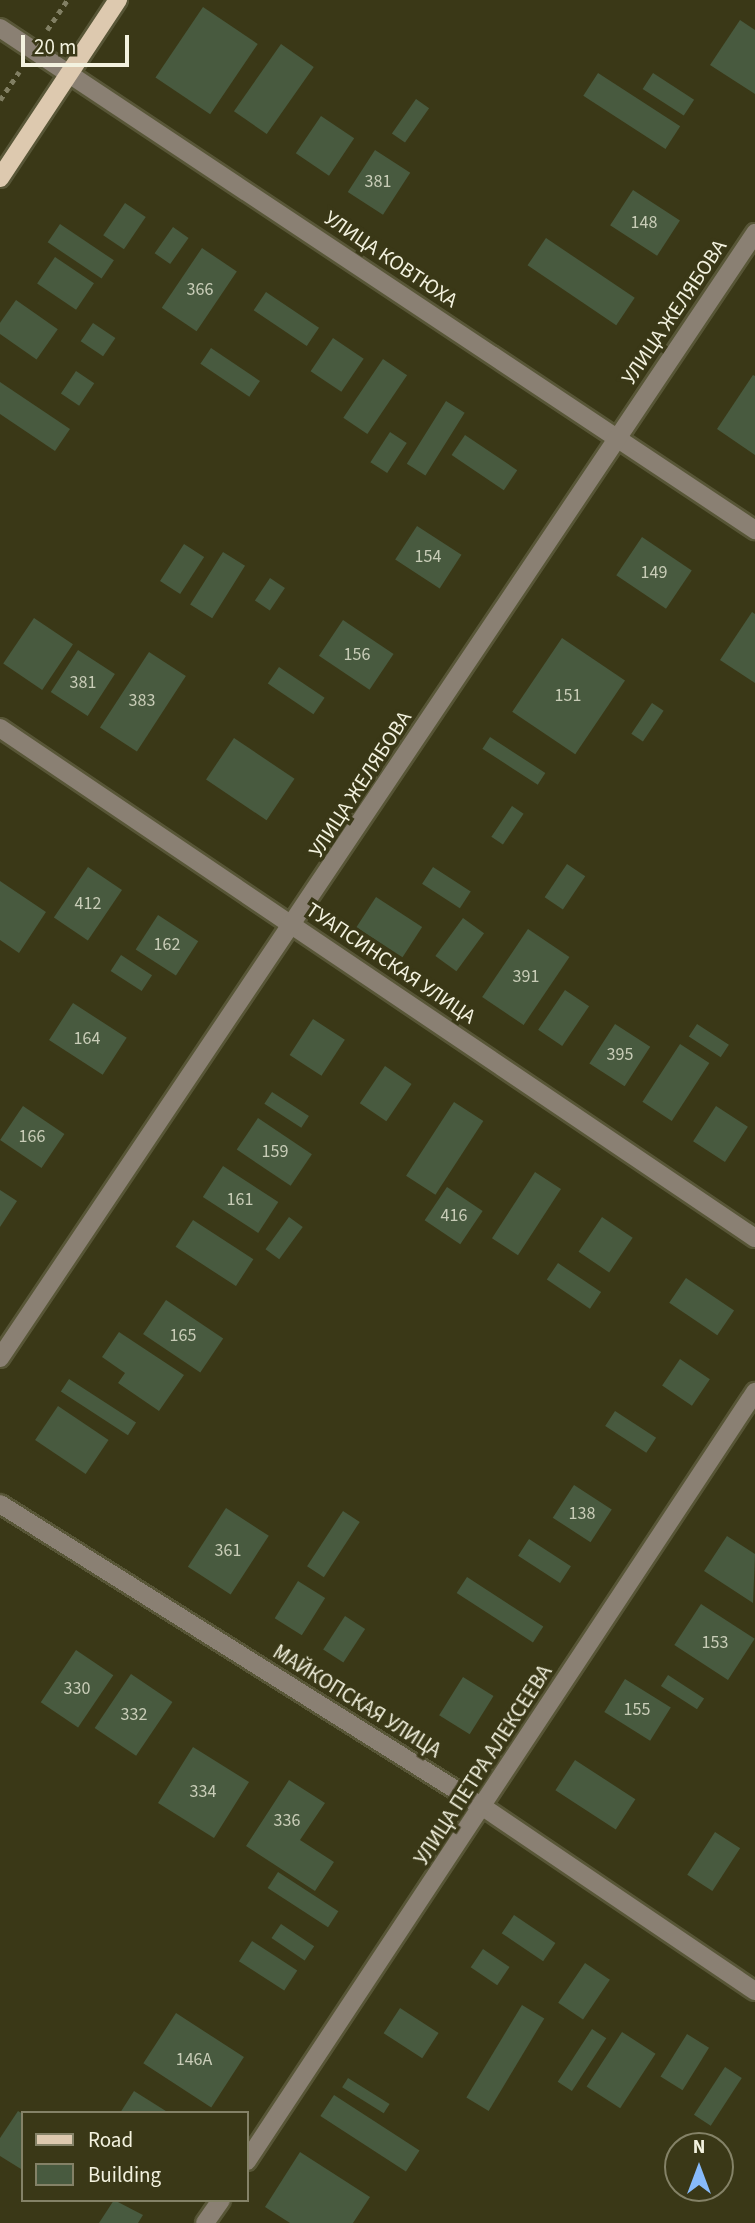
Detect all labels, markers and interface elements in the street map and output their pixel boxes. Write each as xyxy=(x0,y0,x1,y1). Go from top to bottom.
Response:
scale bar xyxy=(24,21,133,65)
text: 20 m xyxy=(34,32,76,62)
house number: 381 xyxy=(365,171,391,193)
street label: УЛИЦА КОВТЮХА xyxy=(319,205,463,313)
house number: 148 xyxy=(631,212,657,234)
street label: УЛИЦА ЖЕЛЯБОВА xyxy=(616,235,732,389)
house number: 366 xyxy=(187,279,213,301)
house number: 154 xyxy=(415,546,441,568)
house number: 149 xyxy=(641,562,667,584)
house number: 156 xyxy=(344,644,370,666)
house number: 381 xyxy=(70,672,96,694)
house number: 151 xyxy=(555,685,581,707)
house number: 383 xyxy=(129,690,155,712)
street label: УЛИЦА ЖЕЛЯБОВА xyxy=(303,706,417,862)
house number: 412 xyxy=(75,893,101,915)
street label: ТУАПСИНСКАЯ УЛИЦА xyxy=(301,897,481,1029)
house number: 162 xyxy=(154,934,180,956)
house number: 391 xyxy=(513,966,539,988)
house number: 164 xyxy=(74,1028,100,1050)
house number: 395 xyxy=(607,1044,633,1066)
house number: 166 xyxy=(19,1126,45,1148)
house number: 159 xyxy=(262,1141,288,1163)
house number: 161 xyxy=(227,1189,253,1211)
house number: 416 xyxy=(441,1205,467,1227)
house number: 165 xyxy=(170,1325,196,1347)
house number: 138 xyxy=(569,1503,595,1525)
house number: 361 xyxy=(215,1540,241,1562)
house number: 153 xyxy=(702,1632,728,1654)
street label: МАЙКОПСКАЯ УЛИЦА xyxy=(268,1639,446,1763)
street label: УЛИЦА ПЕТРА АЛЕКСЕЕВА xyxy=(409,1660,557,1870)
house number: 330 xyxy=(64,1678,90,1700)
house number: 155 xyxy=(624,1699,650,1721)
house number: 332 xyxy=(121,1704,147,1726)
house number: 334 xyxy=(190,1781,216,1803)
house number: 336 xyxy=(274,1810,300,1832)
house number: 146А xyxy=(176,2049,212,2071)
legend xyxy=(21,2111,248,2202)
text: Road xyxy=(88,2125,133,2155)
north arrow xyxy=(664,2132,734,2202)
text: N xyxy=(693,2134,705,2161)
text: Building xyxy=(88,2160,161,2190)

